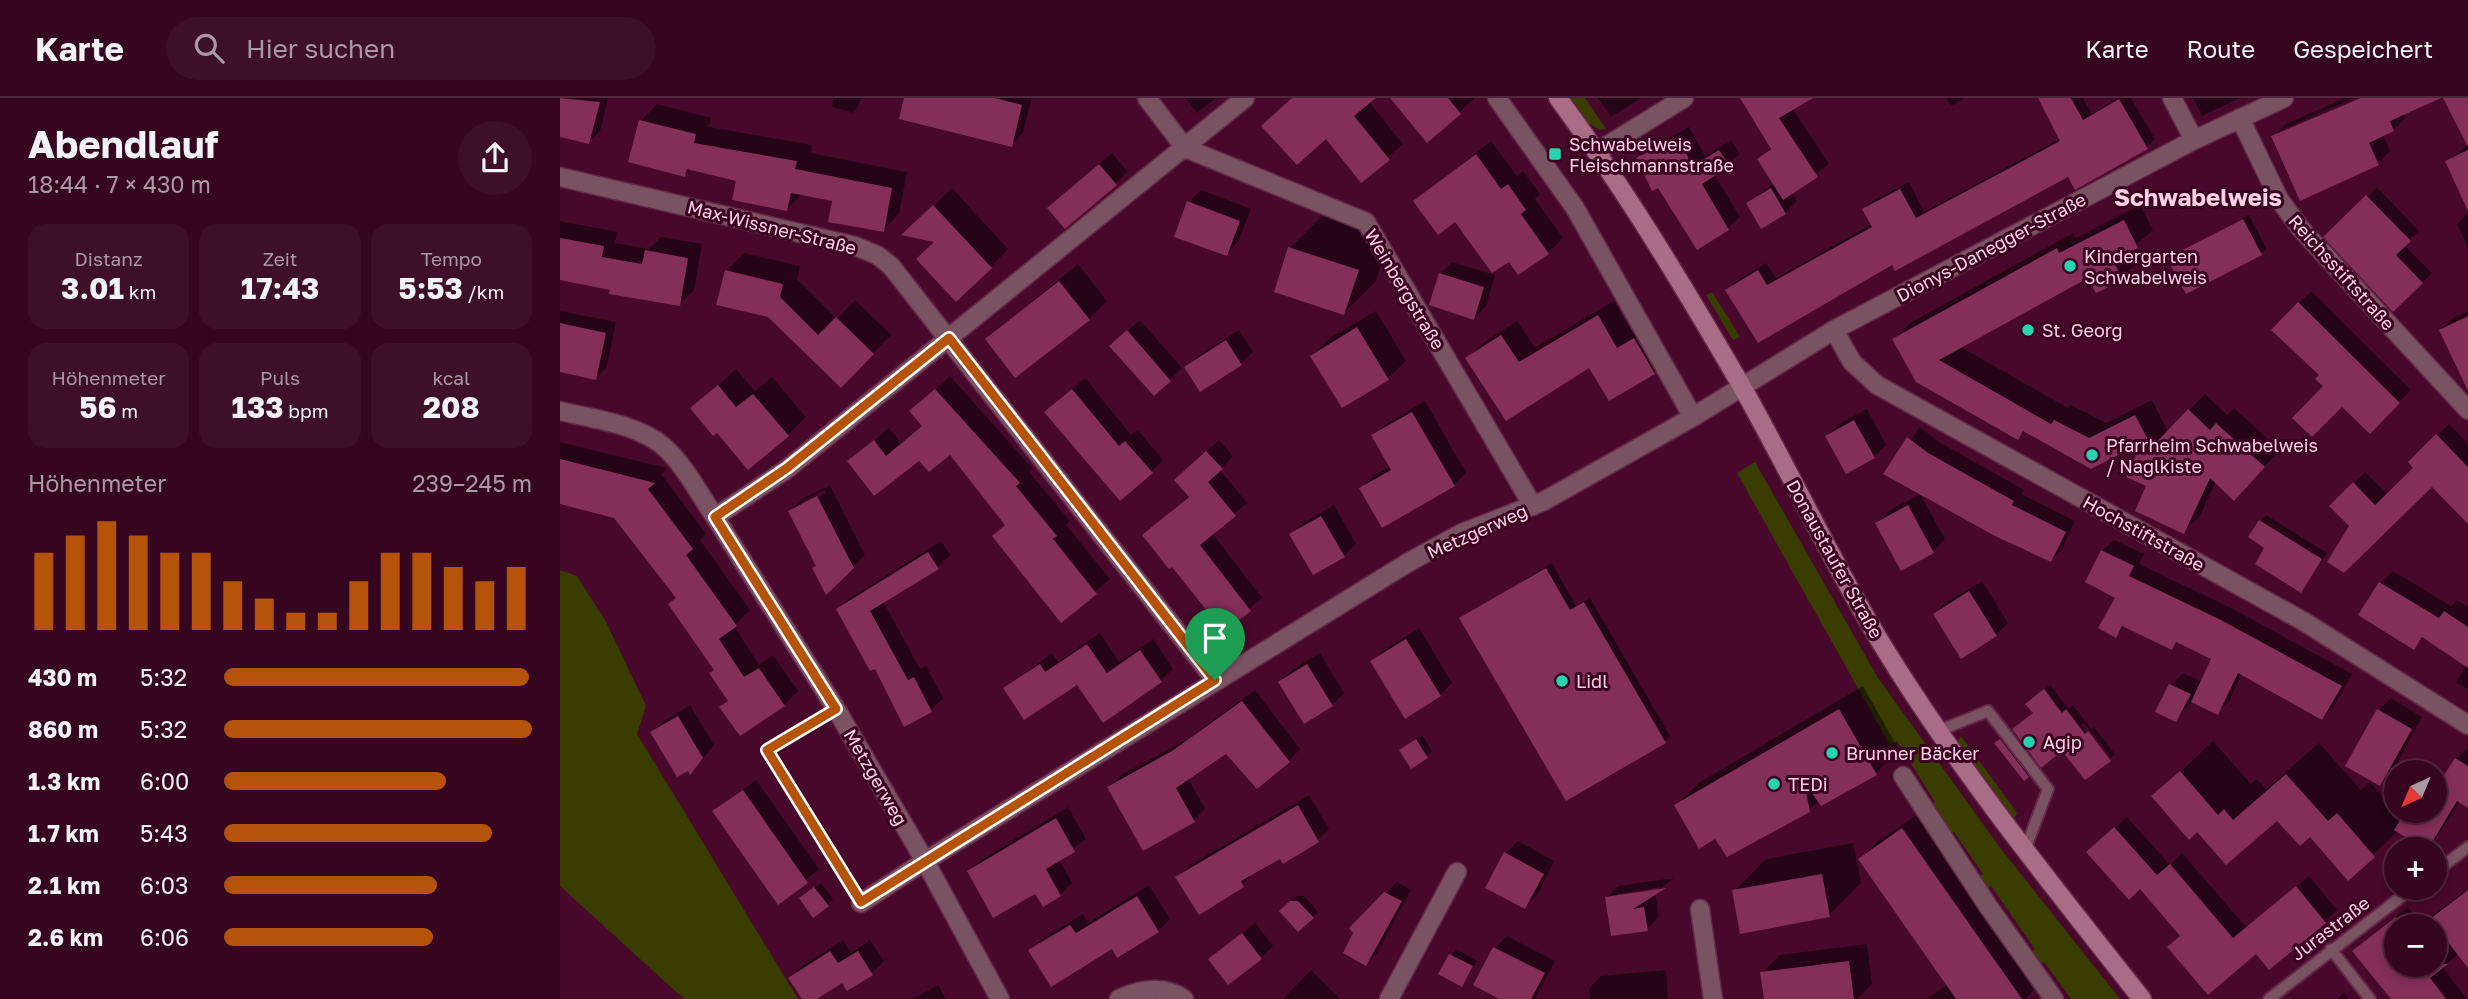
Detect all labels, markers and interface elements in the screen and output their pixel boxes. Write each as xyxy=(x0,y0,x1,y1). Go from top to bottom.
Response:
search box xyxy=(166,17,656,80)
text: Karte xyxy=(35,29,124,68)
icon: search xyxy=(190,29,228,67)
text: Hier suchen xyxy=(246,33,395,64)
text: Karte xyxy=(2085,34,2149,63)
text: Route xyxy=(2187,34,2255,63)
text: Gespeichert xyxy=(2293,34,2433,63)
text: Abendlauf xyxy=(28,121,218,166)
button: share xyxy=(458,121,532,195)
place label: Schwabelweis Fleischmannstraße xyxy=(1569,133,1734,176)
marker: Schwabelweis Fleischmannstraße xyxy=(1547,146,1563,162)
text: 18:44 · 7 × 430 m xyxy=(28,170,211,198)
district label: Schwabelweis xyxy=(2114,182,2282,211)
street label: Dionys-Danegger-Straße xyxy=(1893,188,2089,306)
street label: Max-Wissner-Straße xyxy=(685,195,859,259)
street label: Reichsstiftstraße xyxy=(2284,210,2400,334)
street label: Weinbergstraße xyxy=(1360,225,1450,353)
place label: Kindergarten Schwabelweis xyxy=(2084,245,2207,288)
text: Distanz xyxy=(75,247,143,270)
text: Zeit xyxy=(263,247,297,270)
text: Tempo xyxy=(421,247,482,270)
marker: Kindergarten Schwabelweis xyxy=(2062,258,2078,274)
text: 3.01 xyxy=(61,270,124,306)
text: 17:43 xyxy=(241,270,319,306)
text: 5:53 xyxy=(398,270,463,306)
text: km xyxy=(124,280,156,303)
text: /km xyxy=(463,280,504,303)
place label: St. Georg xyxy=(2042,319,2123,341)
marker: St. Georg xyxy=(2020,322,2036,338)
text: Höhenmeter xyxy=(52,366,166,389)
text: Puls xyxy=(260,366,300,389)
text: kcal xyxy=(433,366,470,389)
text: 56 xyxy=(79,389,117,425)
text: 133 xyxy=(231,389,284,425)
text: 208 xyxy=(423,389,480,425)
text: m xyxy=(117,399,138,422)
text: bpm xyxy=(284,399,328,422)
place label: Pfarrheim Schwabelweis / Naglkiste xyxy=(2106,434,2318,477)
marker: Pfarrheim Schwabelweis / Naglkiste xyxy=(2084,447,2100,463)
text: Höhenmeter xyxy=(28,469,166,497)
text: 239–245 m xyxy=(412,469,532,497)
street label: Donaustaufer Straße xyxy=(1782,476,1888,642)
street label: Hochstiftstraße xyxy=(2079,491,2209,575)
street label: Metzgerweg xyxy=(1423,499,1531,563)
pin xyxy=(1185,608,1245,680)
icon: arrive xyxy=(1196,619,1234,657)
text: 430 m xyxy=(28,663,97,691)
text: 5:32 xyxy=(140,663,187,691)
place label: Lidl xyxy=(1576,670,1608,692)
marker: Lidl xyxy=(1554,673,1570,689)
text: 860 m xyxy=(28,715,98,743)
text: 5:32 xyxy=(140,715,187,743)
street label: Metzgerweg xyxy=(840,725,912,829)
place label: Agip xyxy=(2043,731,2082,753)
marker: Agip xyxy=(2021,734,2037,750)
place label: Brunner Bäcker xyxy=(1846,742,1979,764)
marker: Brunner Bäcker xyxy=(1824,745,1840,761)
north arrow xyxy=(2384,760,2446,822)
map controls xyxy=(2384,760,2447,977)
text: 1.3 km xyxy=(28,767,100,795)
text: 6:00 xyxy=(140,767,189,795)
place label: TEDi xyxy=(1788,773,1828,795)
marker: TEDi xyxy=(1766,776,1782,792)
text: 1.7 km xyxy=(28,819,99,847)
text: 5:43 xyxy=(140,819,188,847)
button: + xyxy=(2384,837,2447,900)
text: 2.1 km xyxy=(28,871,100,899)
text: 6:03 xyxy=(140,871,189,899)
street label: Jurastraße xyxy=(2286,891,2374,965)
button: − xyxy=(2384,914,2447,977)
text: 2.6 km xyxy=(28,923,103,951)
text: 6:06 xyxy=(140,923,189,951)

